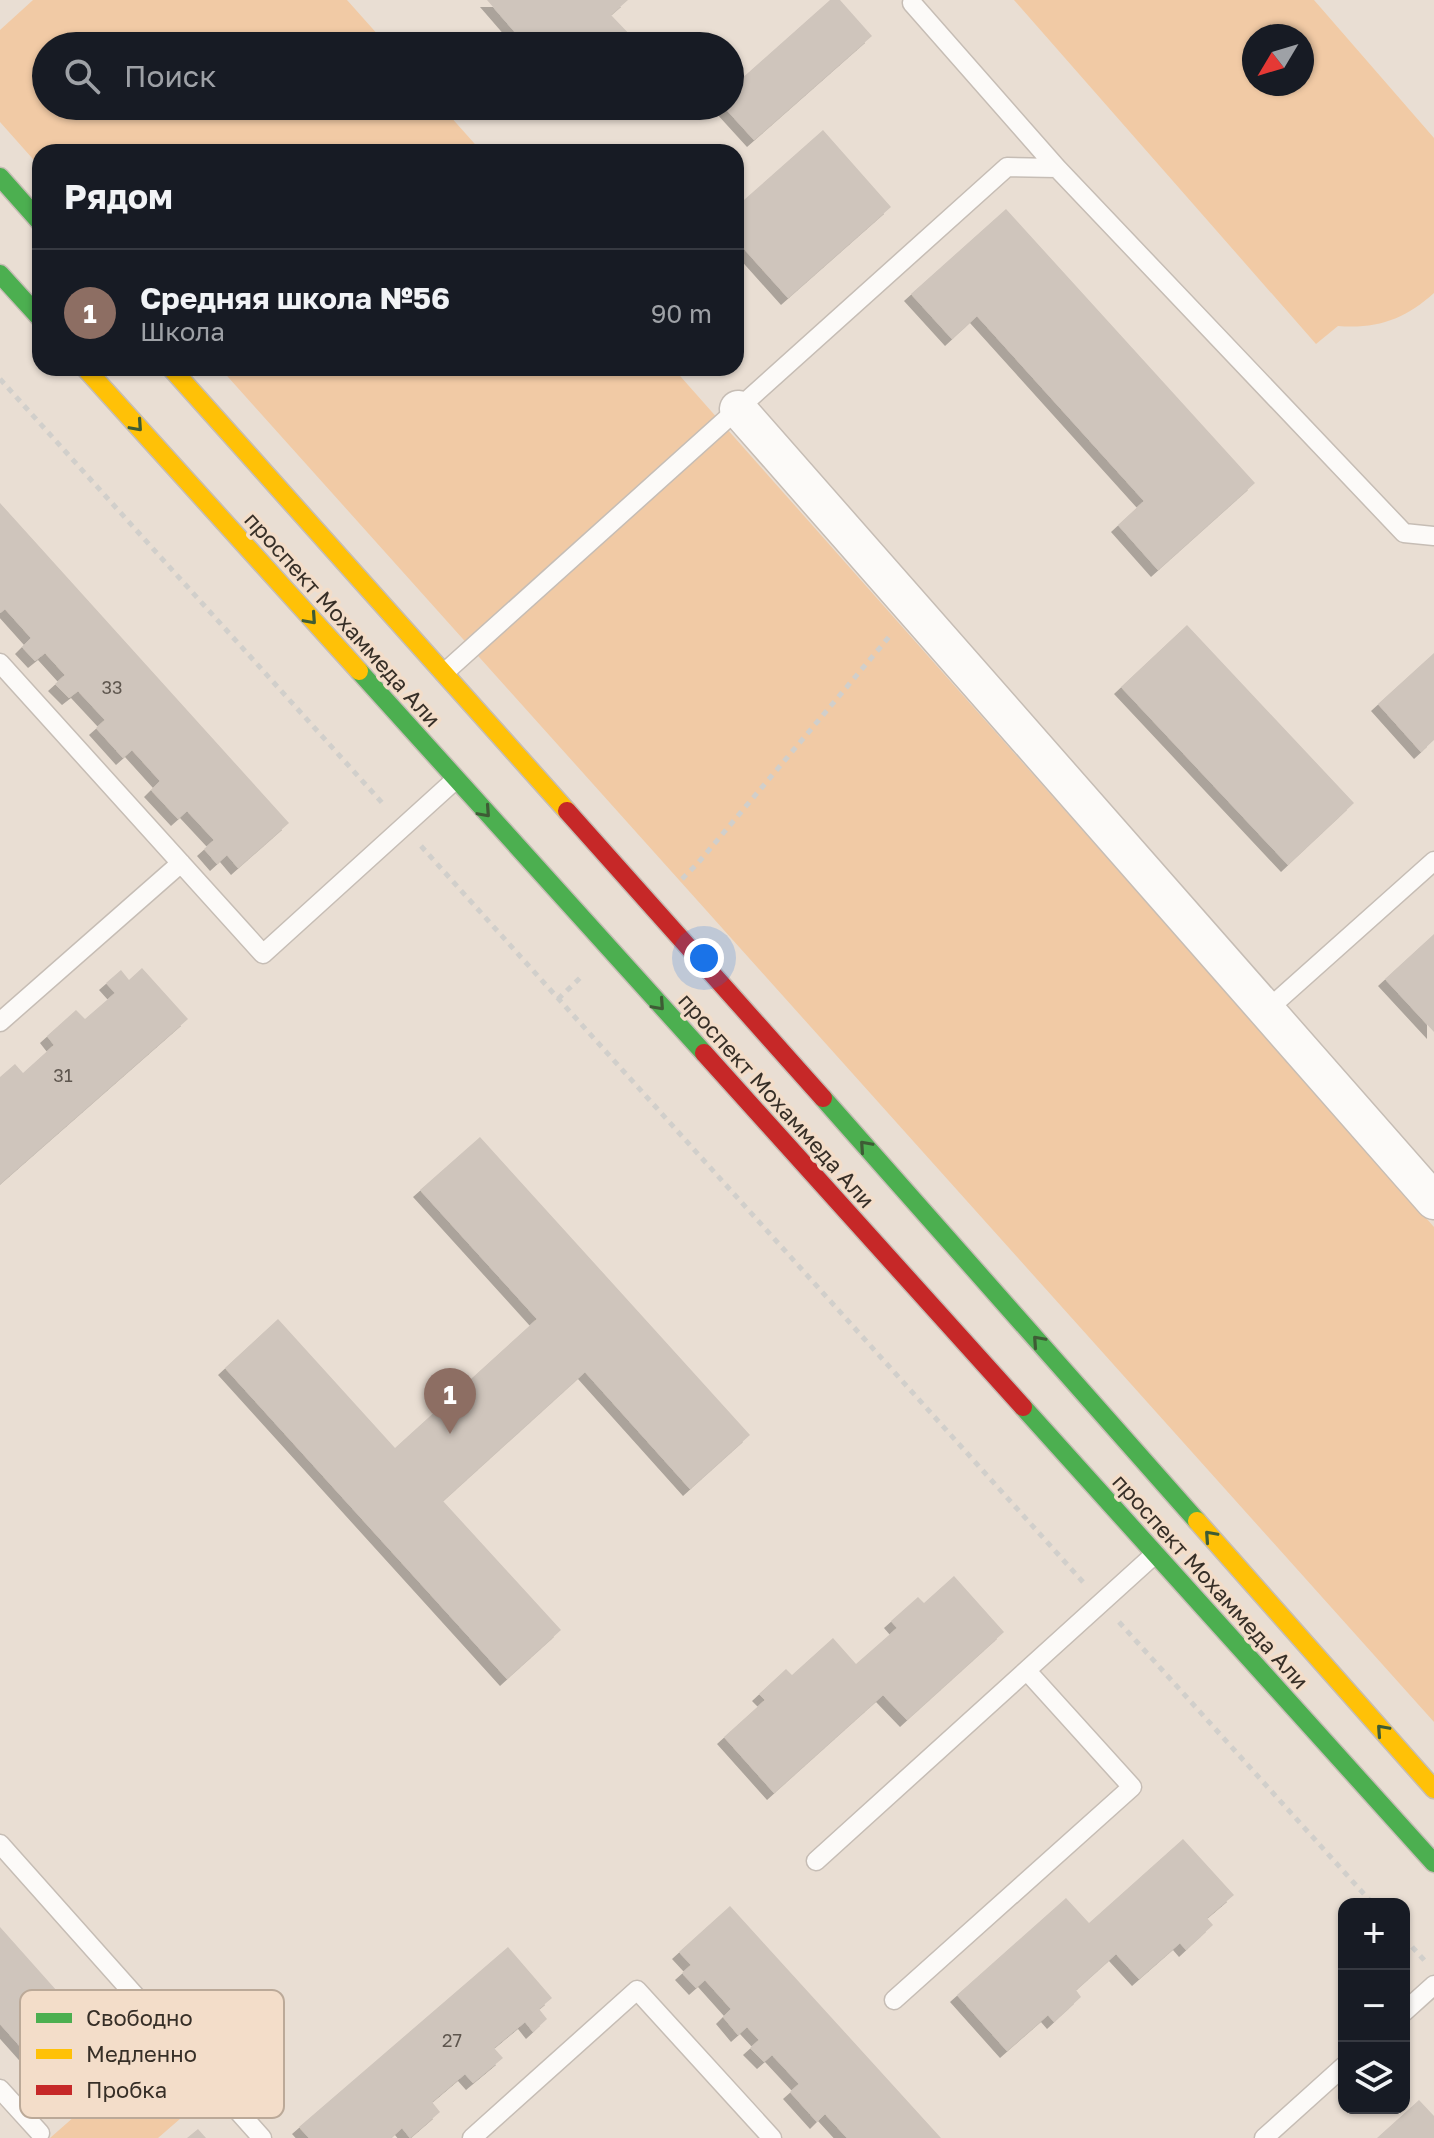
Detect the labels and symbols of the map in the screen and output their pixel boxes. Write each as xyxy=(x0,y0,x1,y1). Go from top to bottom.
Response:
north arrow xyxy=(1242,24,1314,96)
one-way arrow xyxy=(128,417,143,431)
street label: проспект Мохаммеда Али xyxy=(239,506,447,732)
one-way arrow xyxy=(301,610,316,625)
house number: 33 xyxy=(101,676,123,698)
one-way arrow xyxy=(475,803,490,818)
your location xyxy=(684,938,724,978)
street label: проспект Мохаммеда Али xyxy=(673,987,881,1213)
one-way arrow xyxy=(650,996,664,1011)
house number: 31 xyxy=(53,1064,73,1086)
one-way arrow xyxy=(861,1141,875,1156)
one-way arrow xyxy=(1032,1336,1047,1350)
pin: 1 xyxy=(424,1368,476,1434)
street label: проспект Мохаммеда Али xyxy=(1107,1468,1315,1694)
one-way arrow xyxy=(1205,1530,1220,1545)
one-way arrow xyxy=(1378,1725,1392,1740)
legend xyxy=(20,1990,284,2118)
text: Свободно xyxy=(86,2004,193,2031)
house number: 27 xyxy=(442,2029,462,2051)
text: Медленно xyxy=(86,2040,197,2067)
text: Пробка xyxy=(86,2076,167,2103)

